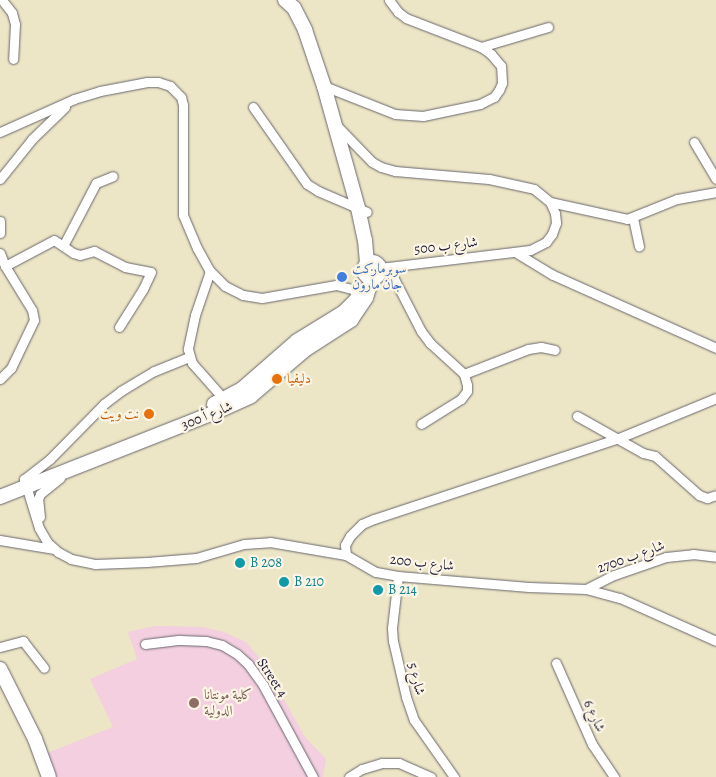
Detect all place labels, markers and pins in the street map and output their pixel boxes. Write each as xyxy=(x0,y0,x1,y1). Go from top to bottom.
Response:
place label: سوبرماركت جان مارون xyxy=(352,261,406,294)
marker: سوبرماركت جان مارون xyxy=(336,271,348,283)
place label: دليفيا xyxy=(287,371,311,387)
marker: دليفيا xyxy=(271,373,283,385)
place label: نت ويت xyxy=(100,406,139,422)
marker: نت ويت xyxy=(143,408,155,420)
place label: B 208 xyxy=(250,555,282,571)
marker: B 208 xyxy=(234,557,246,569)
place label: B 210 xyxy=(294,574,324,590)
marker: B 210 xyxy=(278,576,290,588)
place label: B 214 xyxy=(388,582,417,598)
marker: B 214 xyxy=(372,584,384,596)
place label: كلية مونتانا الدولية xyxy=(204,687,252,720)
marker: كلية مونتانا الدولية xyxy=(188,697,200,709)

